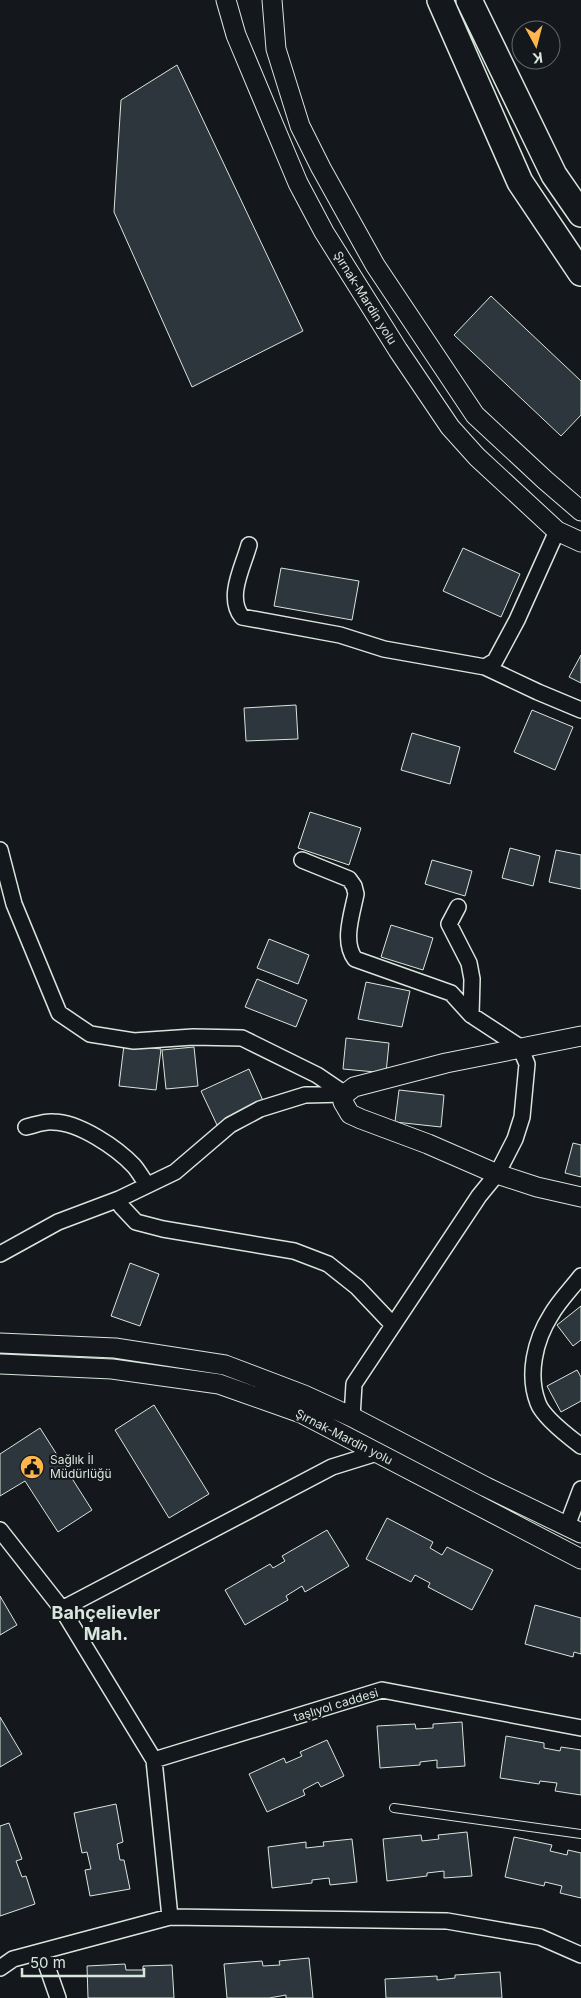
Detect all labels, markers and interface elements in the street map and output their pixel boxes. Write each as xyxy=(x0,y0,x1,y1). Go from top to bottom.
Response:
north arrow xyxy=(511,20,561,70)
text: K xyxy=(532,49,544,67)
street label: Şırnak-Mardin yolu xyxy=(331,248,400,347)
street label: Şırnak-Mardin yolu xyxy=(293,1406,395,1468)
place label: Sağlık İl Müdürlüğü xyxy=(50,1452,112,1481)
public building icon: Sağlık İl Müdürlüğü xyxy=(19,1454,45,1480)
district label: Bahçelievler Mah. xyxy=(52,1602,160,1644)
street label: taşlıyol caddesi xyxy=(292,1685,380,1724)
scale bar xyxy=(22,1946,145,1978)
text: 50 m xyxy=(30,1953,66,1972)

